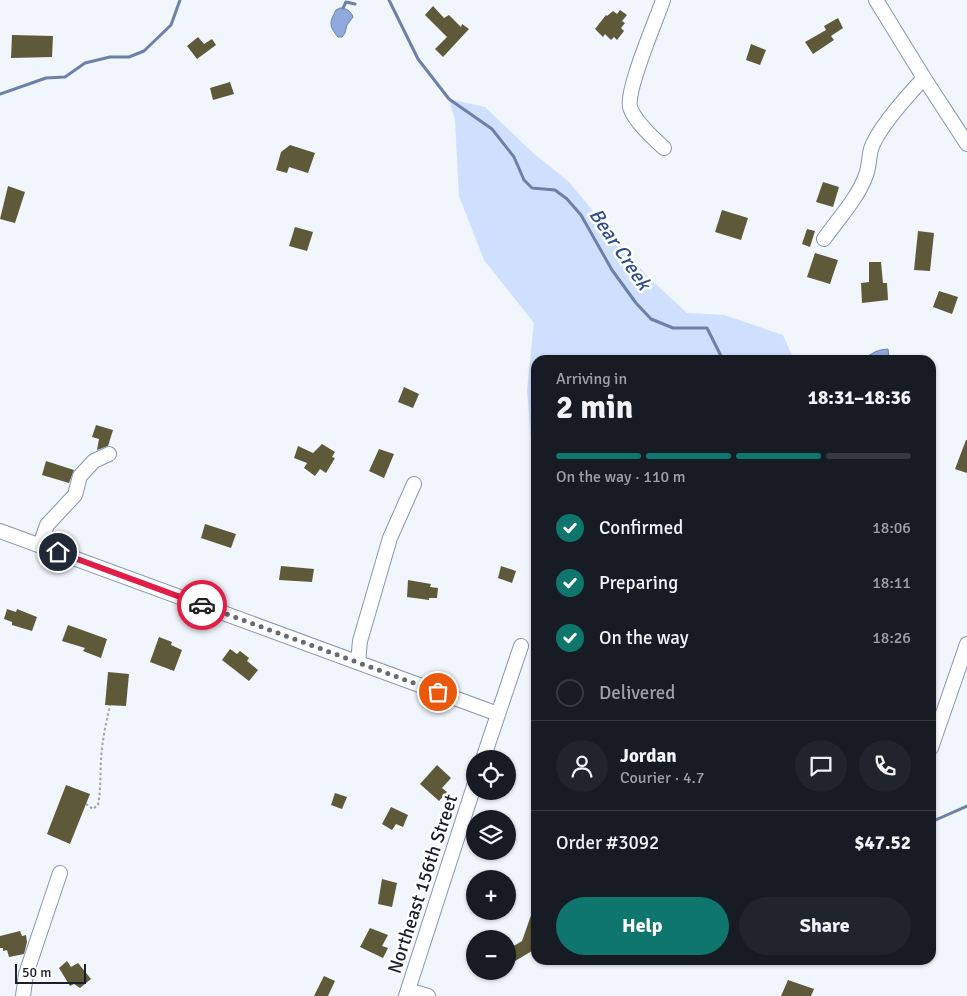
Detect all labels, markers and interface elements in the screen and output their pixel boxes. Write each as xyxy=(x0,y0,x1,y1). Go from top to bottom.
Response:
water label: Bear Creek xyxy=(584,203,658,296)
text: Arriving in xyxy=(556,369,627,389)
text: 18:31–18:36 xyxy=(808,386,911,410)
text: 2 min xyxy=(556,388,633,427)
text: On the way · 110 m xyxy=(556,467,686,487)
icon: check xyxy=(556,514,584,542)
text: Confirmed xyxy=(599,516,683,540)
text: 18:06 xyxy=(872,518,911,538)
pin xyxy=(37,531,79,573)
icon: home xyxy=(44,538,72,566)
icon: check xyxy=(556,569,584,597)
text: Preparing xyxy=(599,571,678,595)
text: 18:11 xyxy=(872,573,911,593)
courier xyxy=(177,580,227,630)
icon: car xyxy=(188,591,216,619)
icon: check xyxy=(556,624,584,652)
text: On the way xyxy=(599,626,689,650)
text: 18:26 xyxy=(872,628,911,648)
pin xyxy=(417,671,459,713)
icon: bag xyxy=(424,678,452,706)
text: Delivered xyxy=(599,681,675,705)
button: person xyxy=(556,740,608,792)
button: chat xyxy=(795,740,847,792)
button: phone xyxy=(859,740,911,792)
text: Jordan xyxy=(620,744,677,768)
map controls xyxy=(466,750,516,980)
button: locate xyxy=(466,750,516,800)
text: Courier · 4.7 xyxy=(620,768,704,788)
street label: Northeast 156th Street xyxy=(383,791,463,977)
button: layers xyxy=(466,810,516,860)
text: Order #3092 xyxy=(556,831,659,855)
text: $47.52 xyxy=(854,831,911,855)
button: + xyxy=(466,870,516,920)
button: Help xyxy=(556,897,729,955)
button: Share xyxy=(739,897,911,955)
button: − xyxy=(466,930,516,980)
scale bar xyxy=(15,961,86,984)
text: 50 m xyxy=(22,964,51,981)

